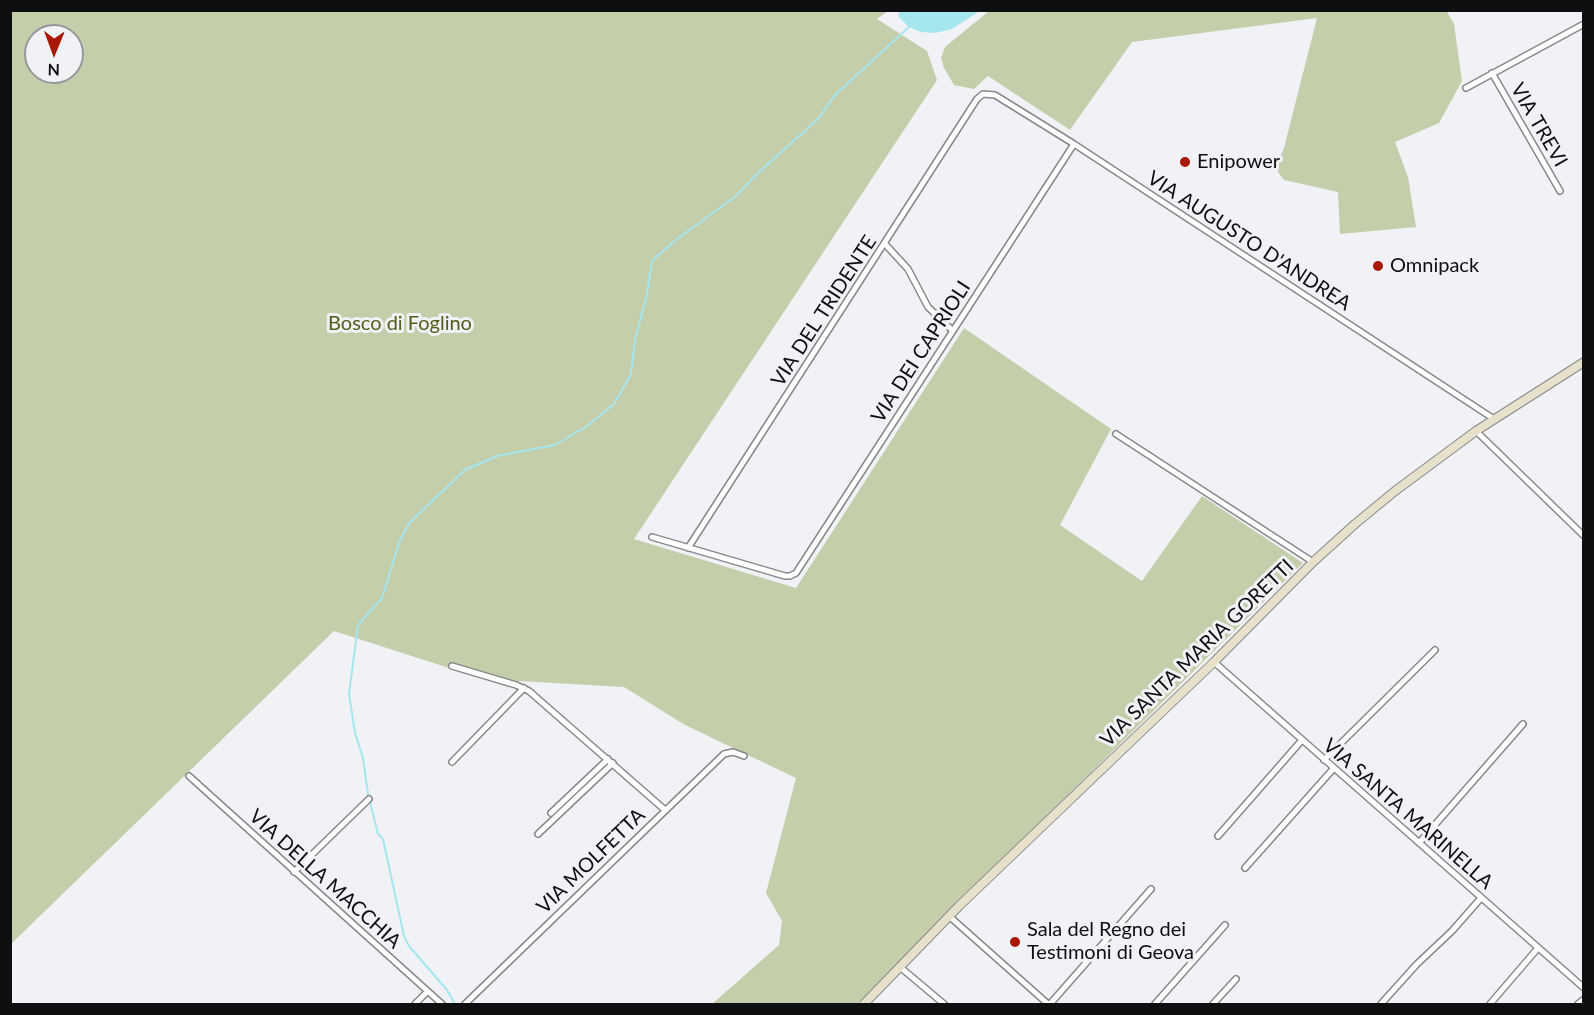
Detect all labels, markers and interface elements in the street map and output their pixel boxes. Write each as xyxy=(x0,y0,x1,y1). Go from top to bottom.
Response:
north arrow xyxy=(24,24,84,84)
text: N xyxy=(47,61,60,80)
street label: VIA TREVI xyxy=(1505,79,1573,171)
place label: Enipower xyxy=(1197,150,1280,174)
marker: Enipower xyxy=(1178,155,1192,169)
street label: VIA AUGUSTO D'ANDREA xyxy=(1143,166,1355,316)
street label: VIA DEL TRIDENTE xyxy=(766,231,882,391)
place label: Omnipack xyxy=(1390,254,1479,278)
marker: Omnipack xyxy=(1371,259,1385,273)
street label: VIA DEI CAPRIOLI xyxy=(866,277,976,427)
park label: Bosco di Foglino xyxy=(328,312,472,336)
street label: VIA SANTA MARIA GORETTI xyxy=(1095,554,1299,752)
street label: VIA SANTA MARINELLA xyxy=(1318,734,1498,894)
street label: VIA MOLFETTA xyxy=(532,803,650,919)
street label: VIA DELLA MACCHIA xyxy=(244,804,406,954)
place label: Sala del Regno dei Testimoni di Geova xyxy=(1027,918,1194,965)
marker: Sala del Regno dei Testimoni di Geova xyxy=(1008,935,1022,949)

